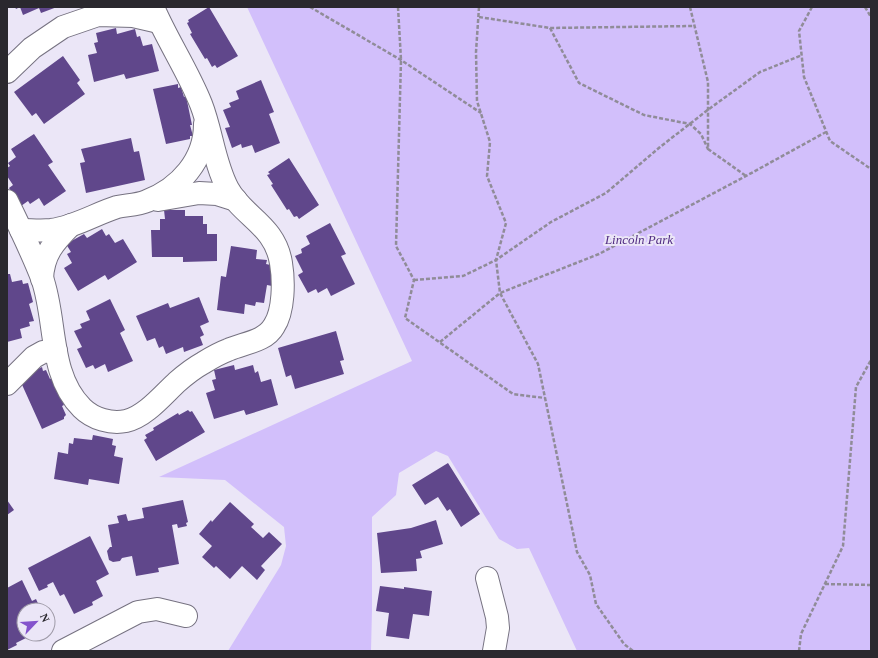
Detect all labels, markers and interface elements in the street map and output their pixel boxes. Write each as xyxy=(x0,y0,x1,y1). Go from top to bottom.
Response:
park label: Lincoln Park xyxy=(604,232,673,247)
north arrow xyxy=(16,602,56,642)
text: N xyxy=(38,612,52,624)

